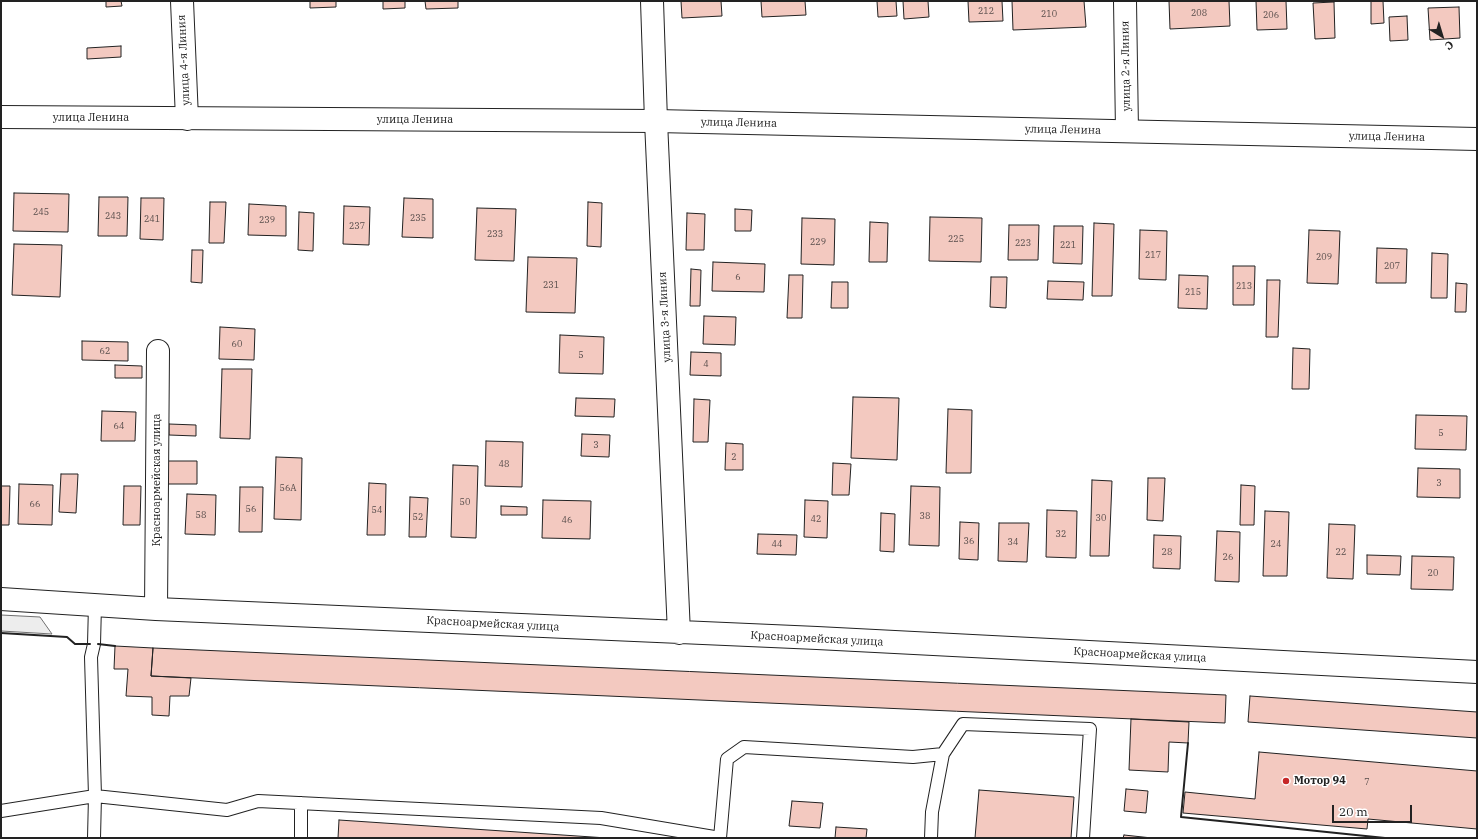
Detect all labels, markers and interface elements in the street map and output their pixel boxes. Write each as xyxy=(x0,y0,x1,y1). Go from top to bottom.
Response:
house number: 212 xyxy=(978,6,994,16)
house number: 208 xyxy=(1191,8,1207,18)
house number: 210 xyxy=(1041,9,1057,19)
house number: 206 xyxy=(1263,10,1279,20)
street label: улица 4-я Линия xyxy=(175,14,193,106)
north arrow xyxy=(1422,16,1462,56)
street label: улица 2-я Линия xyxy=(1119,21,1133,111)
text: С xyxy=(1442,38,1457,53)
street label: улица Ленина xyxy=(53,111,129,125)
street label: улица Ленина xyxy=(377,113,453,127)
street label: улица Ленина xyxy=(701,116,777,130)
street label: улица Ленина xyxy=(1025,123,1101,137)
street label: улица Ленина xyxy=(1349,130,1425,144)
house number: 245 xyxy=(33,207,49,217)
house number: 243 xyxy=(105,211,121,221)
house number: 235 xyxy=(410,213,426,223)
house number: 241 xyxy=(144,214,160,224)
house number: 239 xyxy=(259,215,275,225)
house number: 237 xyxy=(349,221,365,231)
house number: 233 xyxy=(487,229,503,239)
house number: 225 xyxy=(948,234,964,244)
house number: 229 xyxy=(810,237,826,247)
house number: 223 xyxy=(1015,238,1031,248)
house number: 221 xyxy=(1060,240,1076,250)
house number: 217 xyxy=(1145,250,1161,260)
house number: 209 xyxy=(1316,252,1332,262)
house number: 207 xyxy=(1384,261,1400,271)
street label: улица 3-я Линия xyxy=(656,271,674,363)
house number: 6 xyxy=(735,272,741,282)
house number: 231 xyxy=(543,280,559,290)
house number: 213 xyxy=(1236,281,1252,291)
house number: 215 xyxy=(1185,287,1201,297)
house number: 60 xyxy=(232,339,242,349)
house number: 62 xyxy=(100,346,110,356)
house number: 5 xyxy=(578,350,584,360)
house number: 4 xyxy=(703,359,709,369)
street label: Красноармейская улица xyxy=(150,413,164,547)
house number: 64 xyxy=(114,421,124,431)
house number: 5 xyxy=(1438,428,1444,438)
house number: 3 xyxy=(593,440,599,450)
house number: 2 xyxy=(731,452,737,462)
house number: 48 xyxy=(499,459,509,469)
house number: 3 xyxy=(1436,478,1442,488)
house number: 56А xyxy=(280,483,296,493)
house number: 50 xyxy=(460,497,470,507)
house number: 66 xyxy=(30,499,40,509)
house number: 56 xyxy=(246,504,256,514)
house number: 54 xyxy=(372,505,382,515)
house number: 58 xyxy=(196,510,206,520)
house number: 38 xyxy=(920,511,930,521)
house number: 52 xyxy=(413,512,423,522)
house number: 30 xyxy=(1096,513,1106,523)
house number: 42 xyxy=(811,514,821,524)
house number: 46 xyxy=(562,515,572,525)
house number: 32 xyxy=(1056,529,1066,539)
house number: 36 xyxy=(964,536,974,546)
house number: 34 xyxy=(1008,537,1018,547)
house number: 44 xyxy=(772,539,782,549)
house number: 24 xyxy=(1271,539,1281,549)
house number: 28 xyxy=(1162,547,1172,557)
house number: 22 xyxy=(1336,547,1346,557)
house number: 26 xyxy=(1223,552,1233,562)
house number: 20 xyxy=(1428,568,1438,578)
street label: Красноармейская улица xyxy=(426,614,560,634)
street label: Красноармейская улица xyxy=(750,629,884,649)
street label: Красноармейская улица xyxy=(1073,645,1207,665)
place label: Мотор 94 xyxy=(1294,774,1346,788)
marker: Мотор 94 xyxy=(1281,776,1291,786)
house number: 7 xyxy=(1364,777,1370,787)
scale bar xyxy=(1334,797,1414,823)
text: 20 m xyxy=(1339,804,1368,819)

